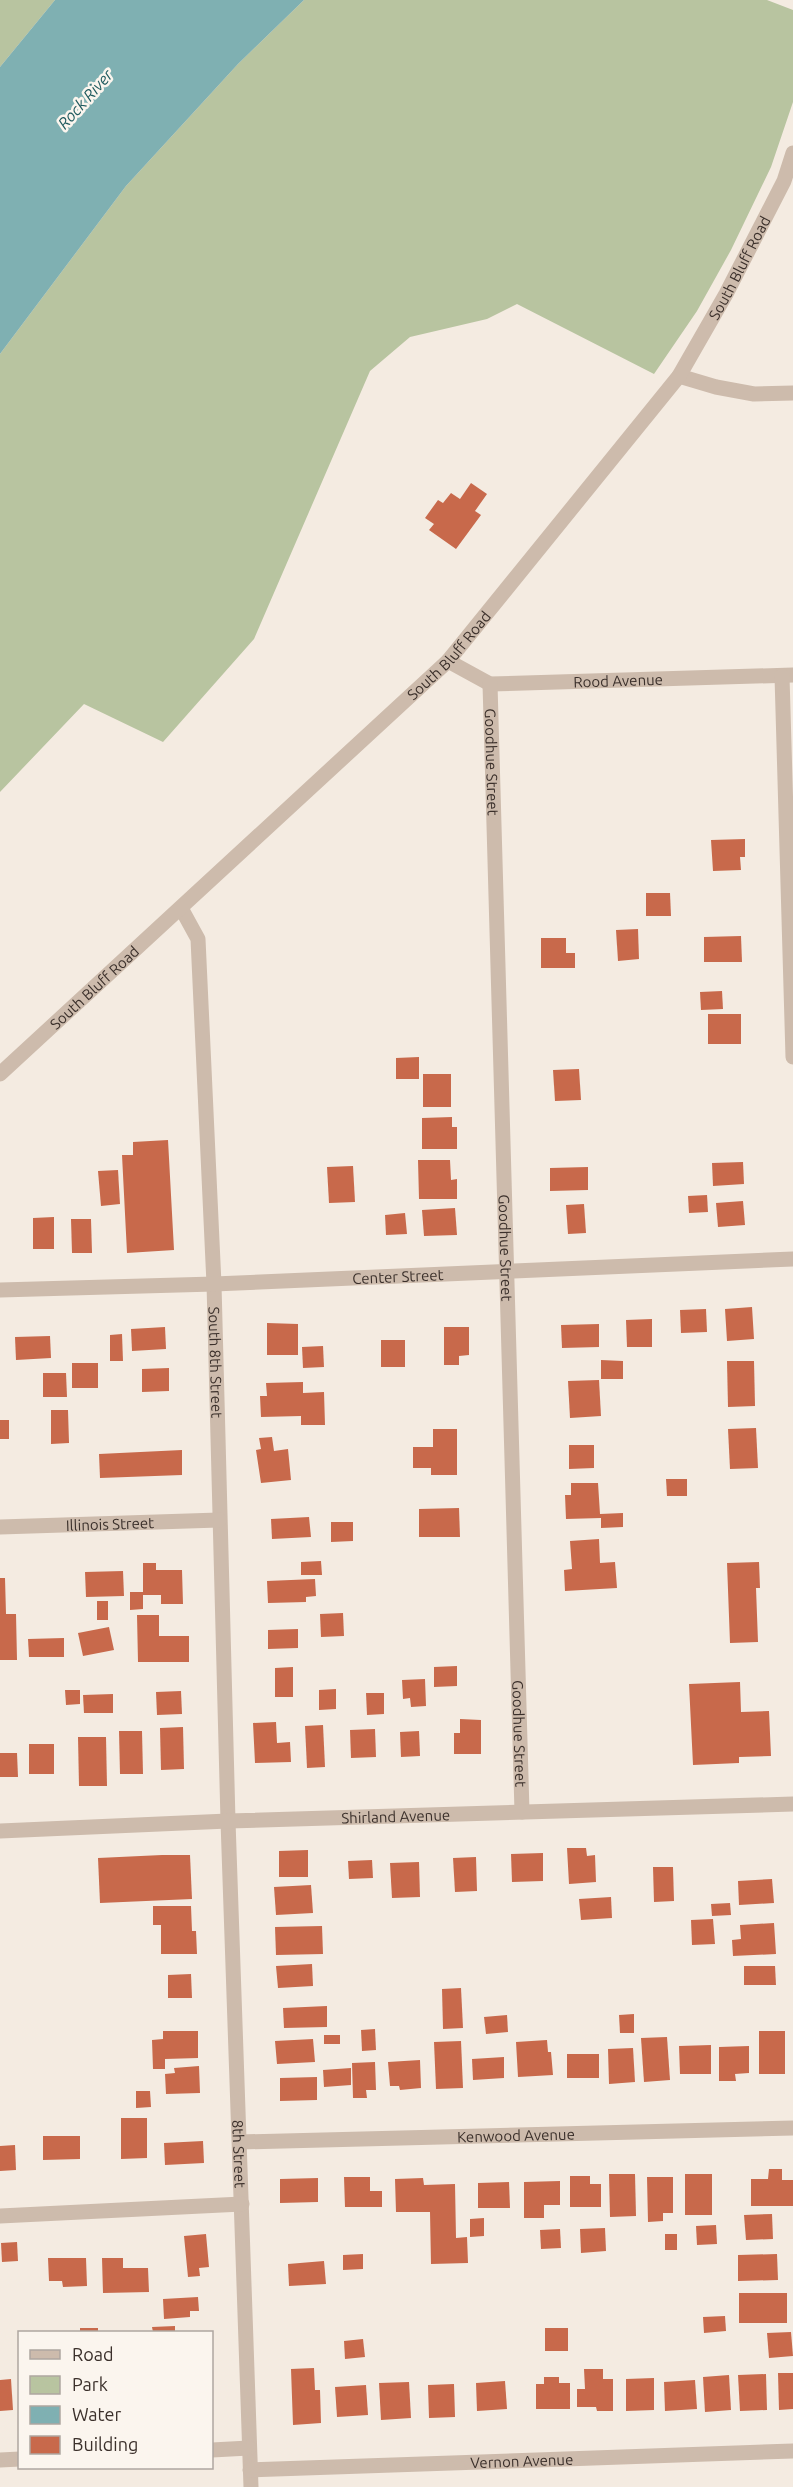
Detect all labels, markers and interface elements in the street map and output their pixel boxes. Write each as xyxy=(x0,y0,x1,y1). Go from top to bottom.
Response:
water label: Rock River xyxy=(54,65,117,132)
street label: South Bluff Road xyxy=(705,213,773,323)
street label: South Bluff Road xyxy=(404,607,494,703)
street label: Rood Avenue xyxy=(573,670,663,690)
street label: Goodhue Street xyxy=(482,708,502,816)
street label: South Bluff Road xyxy=(46,942,142,1032)
street label: Goodhue Street xyxy=(496,1194,516,1302)
street label: Center Street xyxy=(352,1266,444,1287)
street label: South 8th Street xyxy=(206,1306,226,1418)
street label: Illinois Street xyxy=(66,1514,154,1533)
street label: Goodhue Street xyxy=(510,1680,530,1787)
street label: Shirland Avenue xyxy=(341,1806,450,1826)
street label: 8th Street xyxy=(230,2119,249,2188)
street label: Kenwood Avenue xyxy=(457,2125,575,2145)
legend xyxy=(18,2331,213,2469)
text: Road xyxy=(72,2344,114,2364)
text: Park xyxy=(72,2374,108,2394)
text: Water xyxy=(72,2404,122,2424)
text: Building xyxy=(72,2434,138,2454)
street label: Vernon Avenue xyxy=(470,2450,574,2471)

